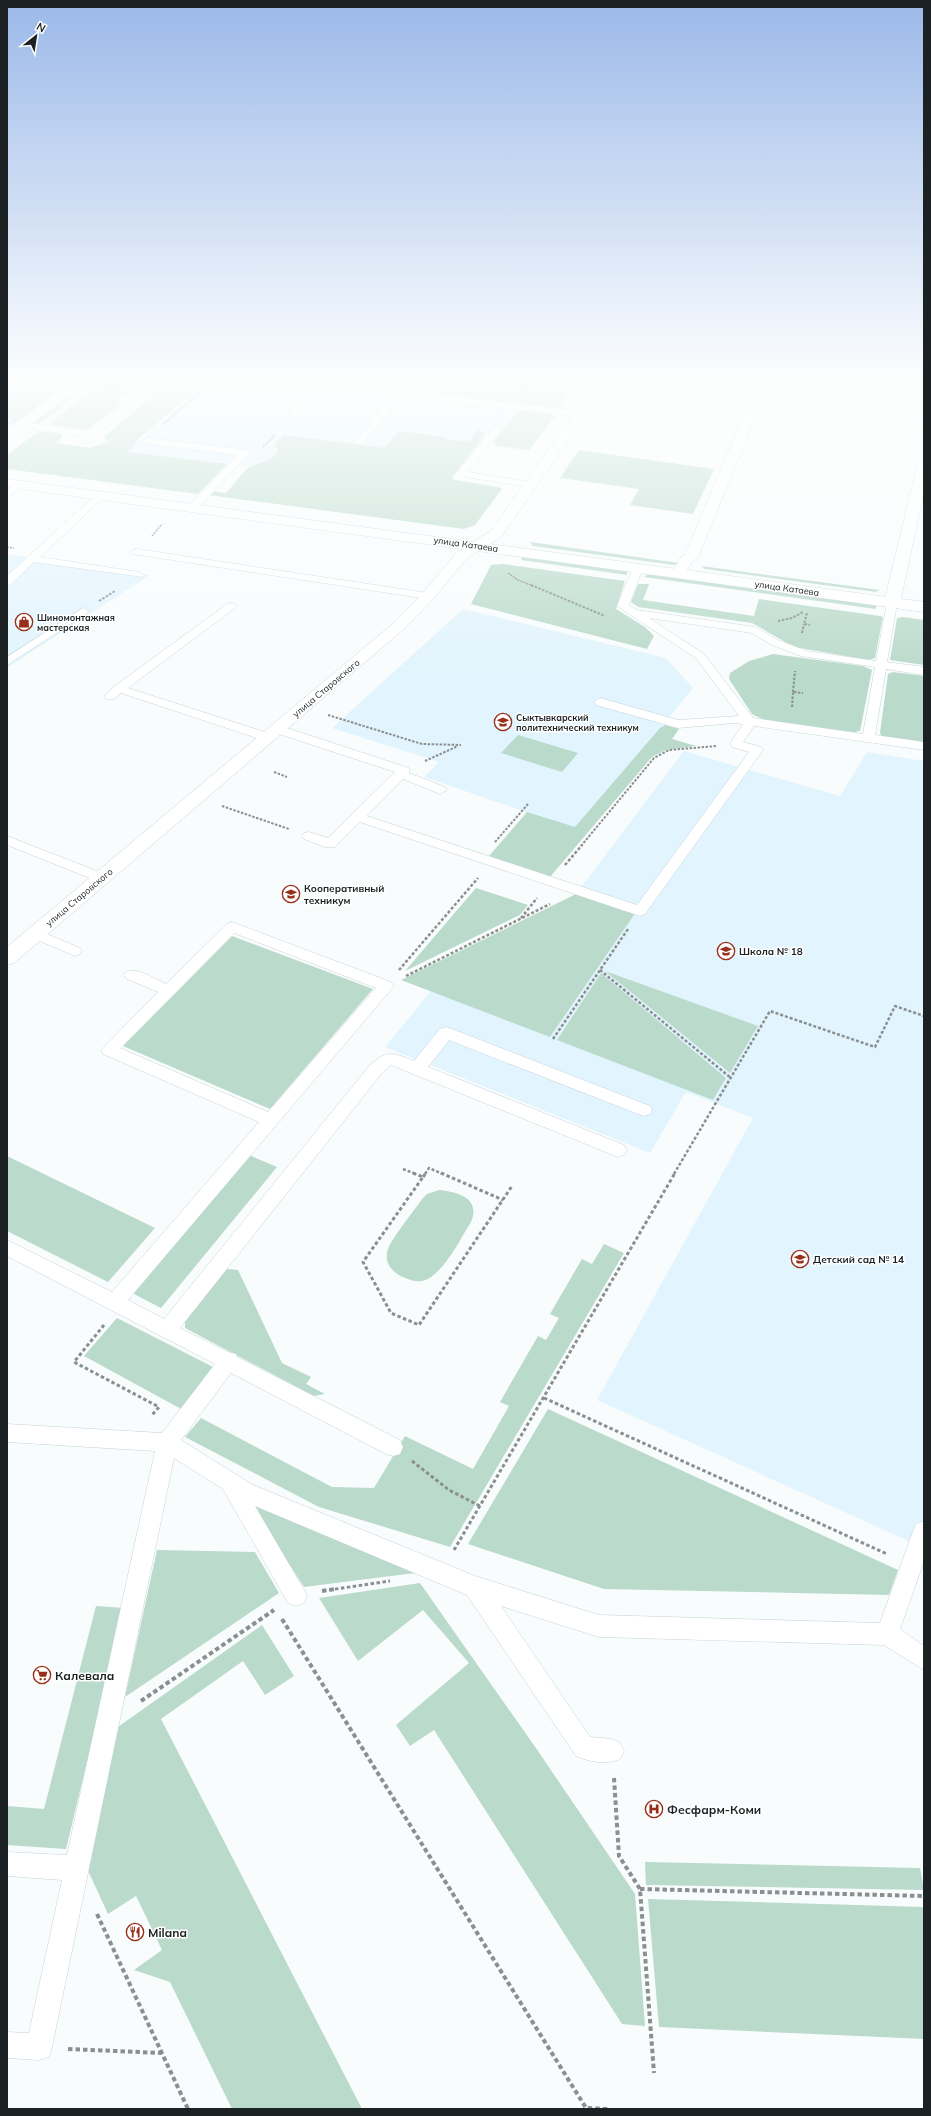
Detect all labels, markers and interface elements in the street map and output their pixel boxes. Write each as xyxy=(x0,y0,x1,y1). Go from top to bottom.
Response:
north arrow xyxy=(16,16,56,56)
text: N xyxy=(34,19,48,35)
street label: улица Катаева xyxy=(433,534,499,555)
street label: улица Катаева xyxy=(754,578,820,599)
shop icon: Шиномонтажная мастерская xyxy=(14,612,34,632)
place label: Шиномонтажная мастерская xyxy=(37,612,115,633)
street label: улица Старовского xyxy=(290,657,362,720)
school or university icon: Сыктывкарский политехнический техникум xyxy=(493,712,513,732)
place label: Сыктывкарский политехнический техникум xyxy=(516,712,639,734)
street label: улица Старовского xyxy=(43,866,115,929)
place label: Кооперативный техникум xyxy=(304,882,384,907)
school or university icon: Кооперативный техникум xyxy=(281,884,301,904)
school or university icon: Школа № 18 xyxy=(716,941,736,961)
place label: Школа № 18 xyxy=(739,945,803,958)
school or university icon: Детский сад № 14 xyxy=(790,1249,810,1269)
place label: Детский сад № 14 xyxy=(813,1253,904,1266)
supermarket icon: Калевала xyxy=(32,1665,52,1685)
place label: Калевала xyxy=(55,1668,114,1683)
hospital icon: Фесфарм-Коми xyxy=(644,1799,664,1819)
place label: Фесфарм-Коми xyxy=(667,1802,761,1817)
restaurant icon: Milana xyxy=(125,1922,145,1942)
place label: Milana xyxy=(148,1925,187,1940)

